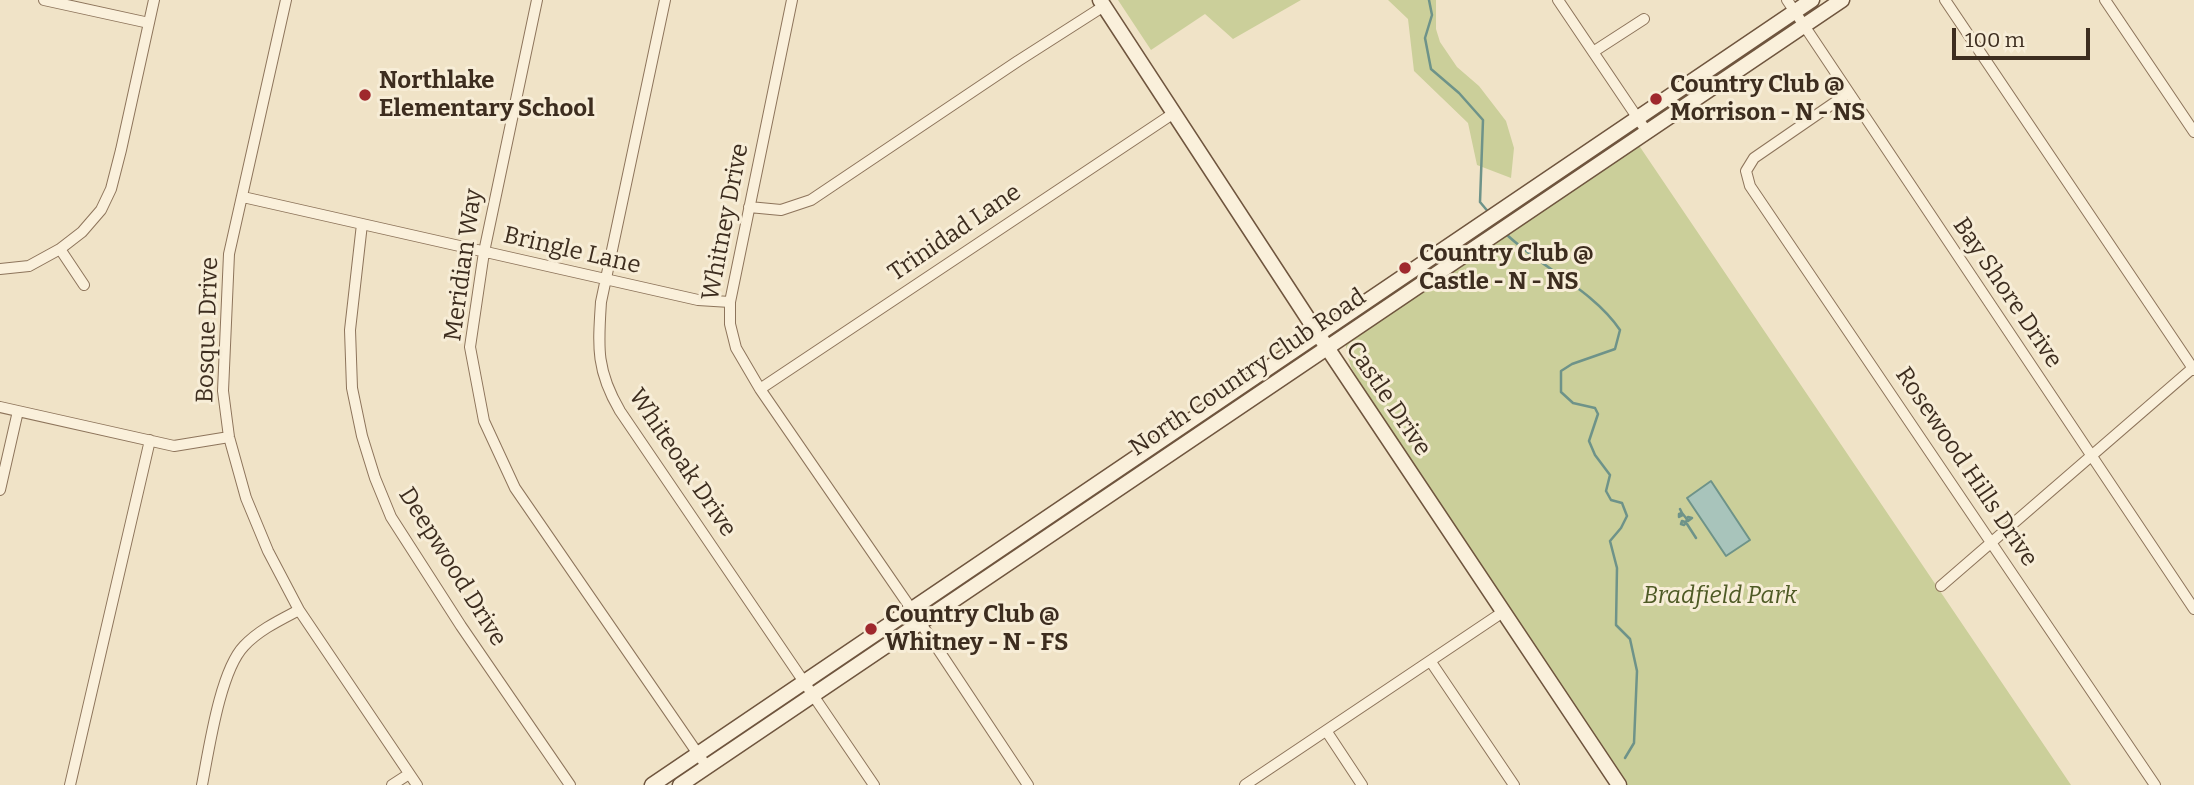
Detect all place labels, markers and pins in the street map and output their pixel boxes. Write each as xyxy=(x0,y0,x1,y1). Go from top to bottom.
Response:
place label: Northlake Elementary School xyxy=(379,67,595,123)
place label: Country Club @ Morrison - N - NS xyxy=(1670,71,1865,127)
marker: Northlake Elementary School xyxy=(357,87,373,103)
marker: Country Club @ Morrison - N - NS xyxy=(1648,91,1664,107)
place label: Country Club @ Castle - N - NS xyxy=(1419,240,1594,296)
marker: Country Club @ Castle - N - NS xyxy=(1397,260,1413,276)
place label: Country Club @ Whitney - N - FS xyxy=(885,601,1068,657)
marker: Country Club @ Whitney - N - FS xyxy=(863,621,879,637)

